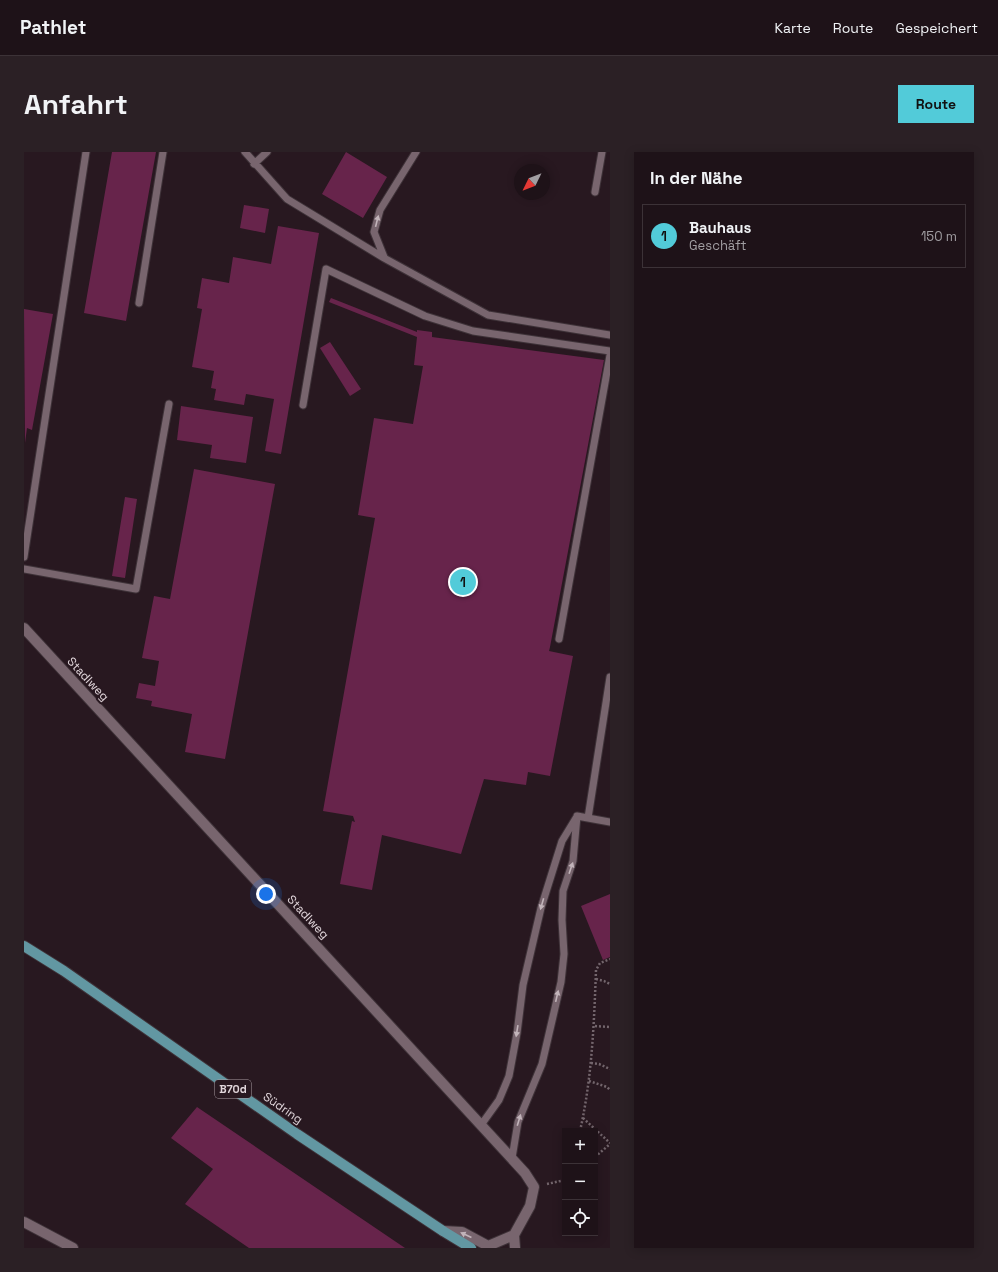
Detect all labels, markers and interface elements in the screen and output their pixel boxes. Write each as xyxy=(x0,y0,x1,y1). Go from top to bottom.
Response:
text: Pathlet xyxy=(20,15,86,40)
text: Karte xyxy=(775,19,811,37)
text: Route xyxy=(833,19,873,37)
text: Gespeichert xyxy=(895,19,978,37)
button: Route xyxy=(898,85,974,123)
text: Anfahrt xyxy=(24,86,128,122)
north arrow xyxy=(514,164,550,200)
text: In der Nähe xyxy=(650,167,742,189)
one-way arrow xyxy=(374,215,380,227)
text: Bauhaus xyxy=(689,218,751,237)
text: 1 xyxy=(661,228,667,245)
text: 150 m xyxy=(921,228,957,245)
text: Geschäft xyxy=(689,237,746,254)
pin: 1 xyxy=(450,567,476,597)
street label: Stadlweg xyxy=(64,654,112,704)
one-way arrow xyxy=(568,862,574,874)
your location xyxy=(256,884,276,904)
street label: Stadlweg xyxy=(284,892,332,942)
one-way arrow xyxy=(539,898,545,910)
one-way arrow xyxy=(555,990,561,1002)
one-way arrow xyxy=(514,1025,520,1037)
road number: B70d xyxy=(215,1080,251,1098)
street label: Südring xyxy=(260,1089,306,1127)
one-way arrow xyxy=(516,1114,522,1126)
map controls xyxy=(562,1128,598,1236)
button: + xyxy=(562,1128,598,1164)
button: − xyxy=(562,1164,598,1200)
button: locate xyxy=(562,1200,598,1236)
one-way arrow xyxy=(460,1231,472,1237)

